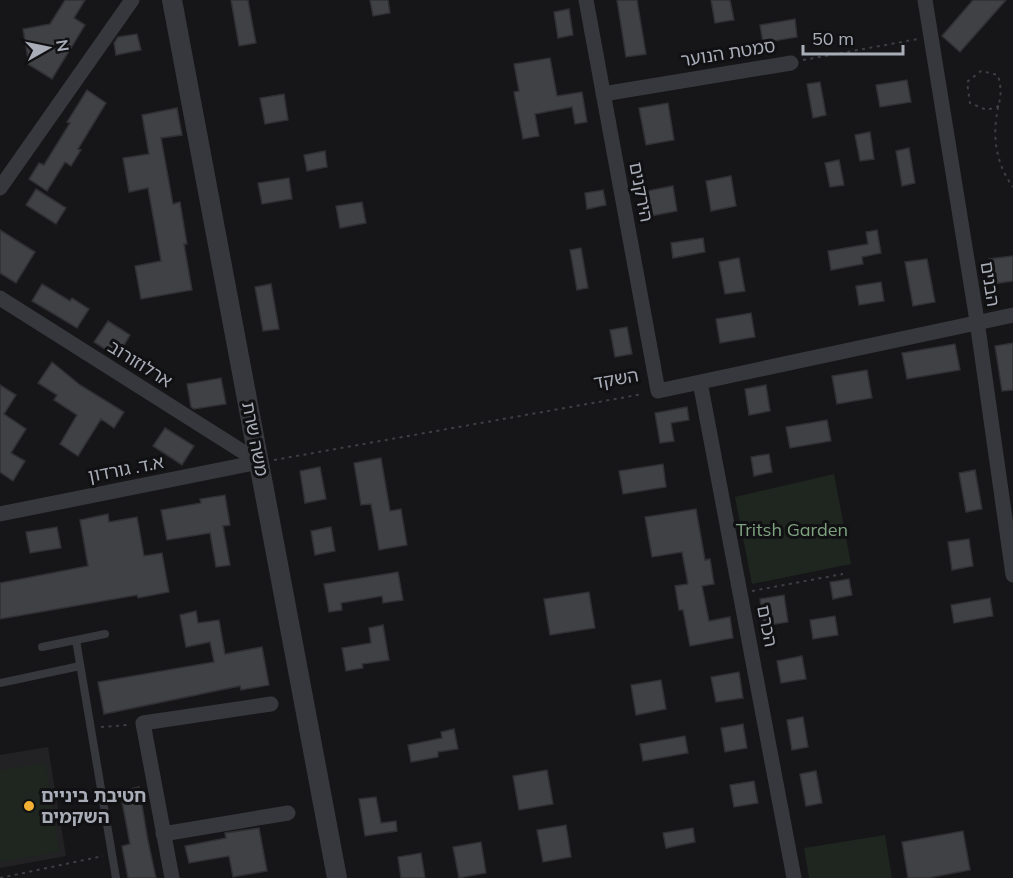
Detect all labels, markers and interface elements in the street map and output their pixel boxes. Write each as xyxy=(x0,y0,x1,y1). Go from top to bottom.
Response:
north arrow xyxy=(18,18,78,78)
scale bar xyxy=(803,18,904,56)
text: 50 m xyxy=(812,27,854,50)
street label: סמטת הנוער xyxy=(679,34,777,71)
text: N xyxy=(52,38,74,53)
street label: הירקנים xyxy=(624,160,659,224)
street label: הבנים xyxy=(976,260,1005,308)
street label: ארלוזורוב xyxy=(104,335,177,392)
street label: השקד xyxy=(592,363,640,394)
street label: משה שרת xyxy=(237,400,274,478)
street label: א.ד. גורדון xyxy=(86,450,166,487)
park label: Tritsh Garden xyxy=(736,518,848,541)
street label: הכרם xyxy=(752,603,783,649)
place label: חטיבת ביניים השקמים xyxy=(41,784,146,828)
marker: חטיבת ביניים השקמים xyxy=(22,799,36,813)

